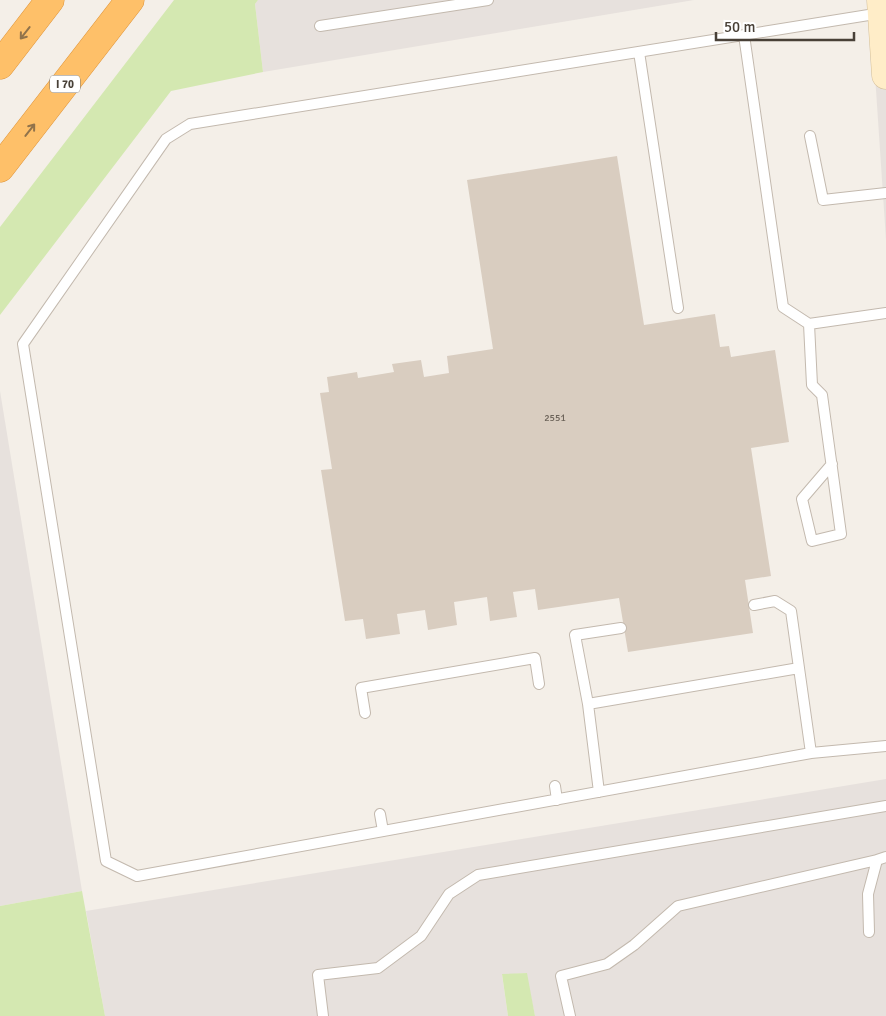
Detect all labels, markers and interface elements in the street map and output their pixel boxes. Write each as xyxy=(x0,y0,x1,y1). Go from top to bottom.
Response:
scale bar xyxy=(716,10,854,42)
text: 50 m xyxy=(724,18,755,36)
one-way arrow xyxy=(20,26,30,40)
road number: I 70 xyxy=(50,76,80,92)
one-way arrow xyxy=(25,123,35,137)
house number: 2551 xyxy=(544,412,566,424)

